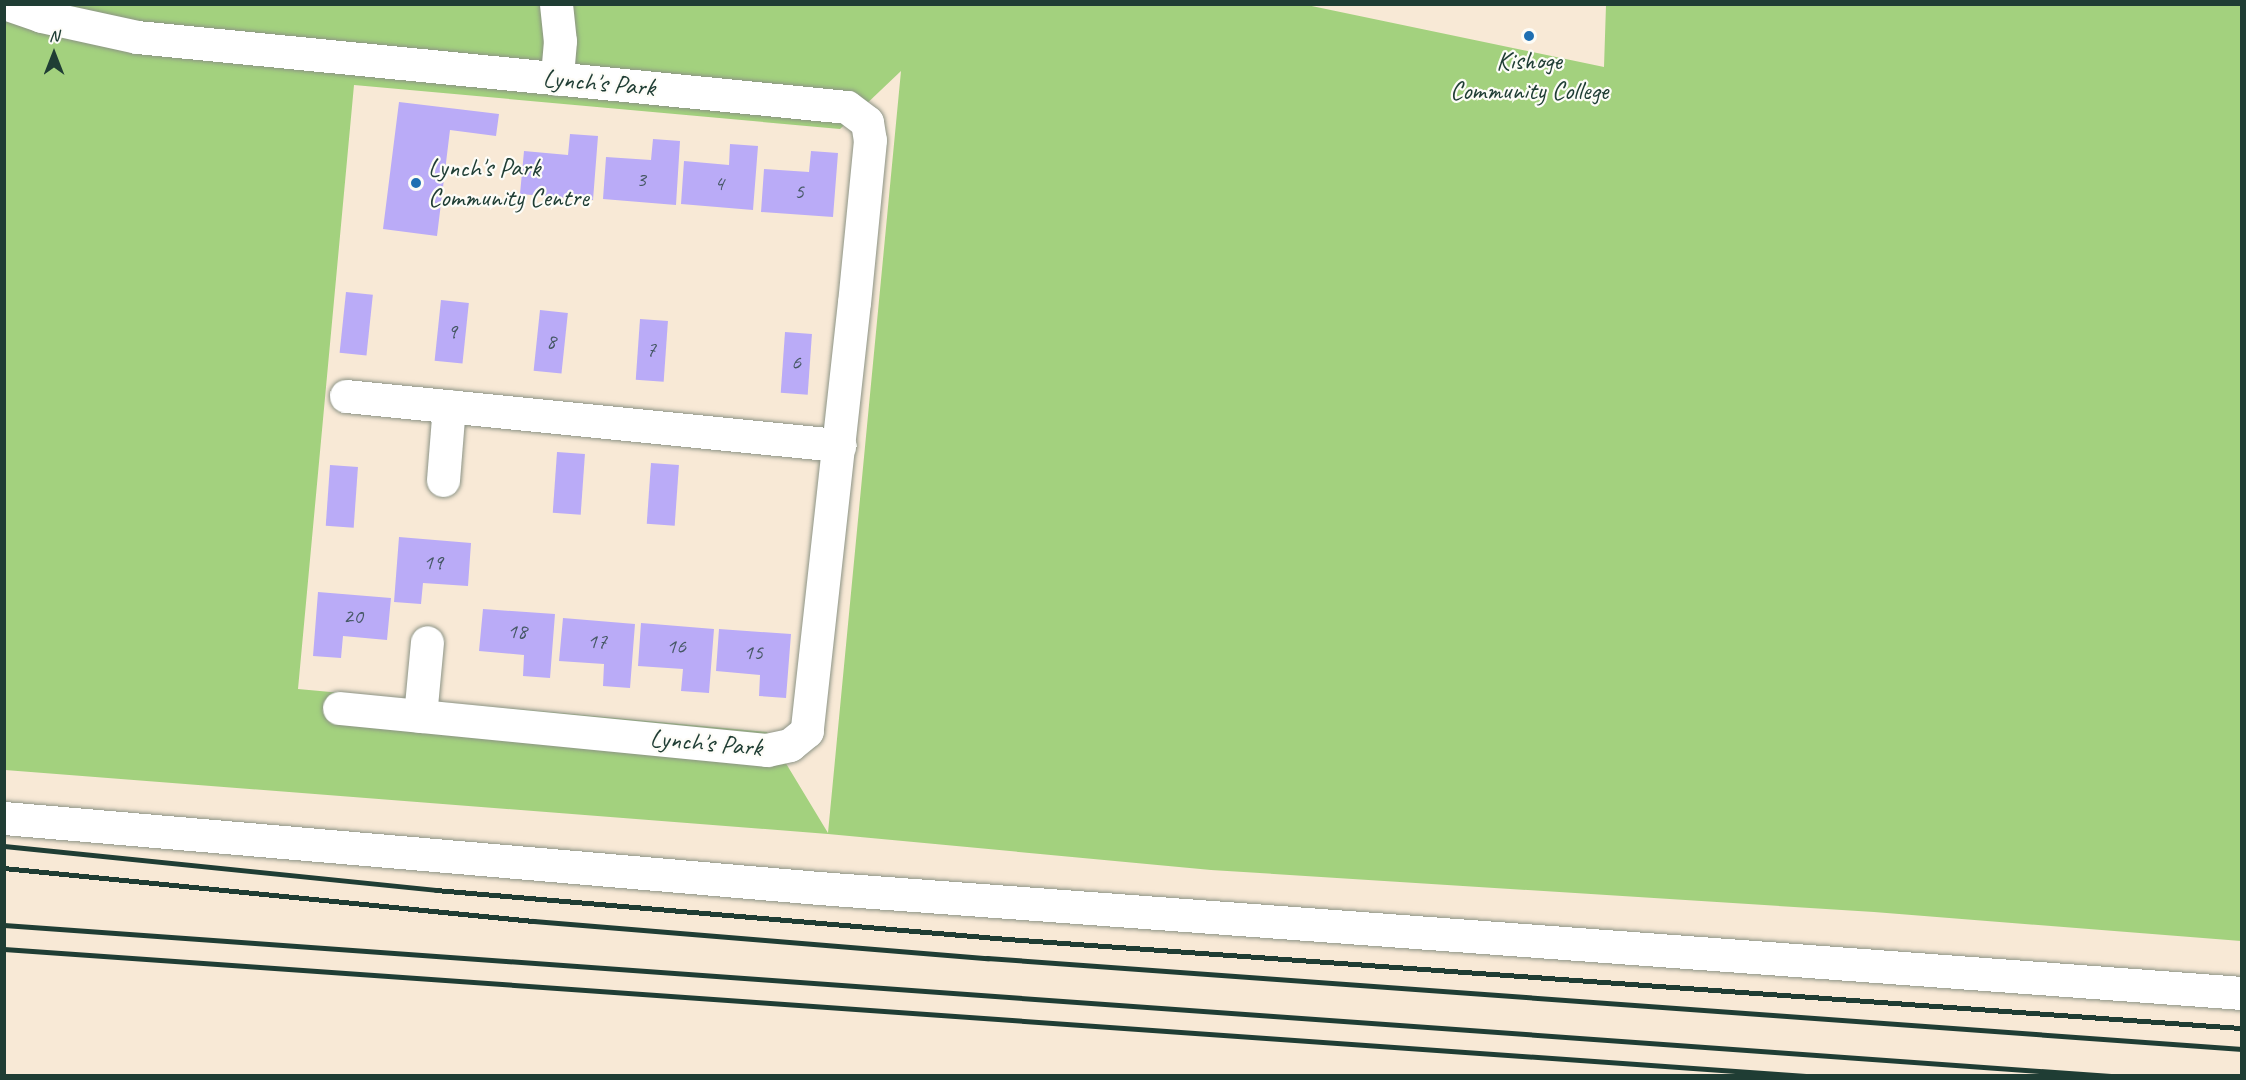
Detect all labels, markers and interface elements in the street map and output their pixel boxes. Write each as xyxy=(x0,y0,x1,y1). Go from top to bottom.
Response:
north arrow xyxy=(24,24,84,84)
text: N xyxy=(49,26,59,46)
marker: Kishoge Community College xyxy=(1522,29,1536,43)
place label: Kishoge Community College xyxy=(1450,45,1608,106)
street label: Lynch's Park xyxy=(542,63,656,103)
place label: Lynch's Park Community Centre xyxy=(428,152,589,213)
house number: 3 xyxy=(636,167,646,193)
house number: 4 xyxy=(714,171,724,197)
marker: Lynch's Park Community Centre xyxy=(409,176,423,190)
house number: 5 xyxy=(794,179,804,205)
house number: 9 xyxy=(447,319,457,345)
house number: 8 xyxy=(546,329,556,355)
house number: 7 xyxy=(646,337,656,363)
house number: 6 xyxy=(791,350,801,376)
house number: 19 xyxy=(423,550,443,576)
house number: 20 xyxy=(343,604,363,630)
house number: 18 xyxy=(507,619,527,645)
house number: 17 xyxy=(587,629,607,655)
house number: 16 xyxy=(666,634,686,660)
house number: 15 xyxy=(743,640,763,666)
street label: Lynch's Park xyxy=(649,723,763,763)

